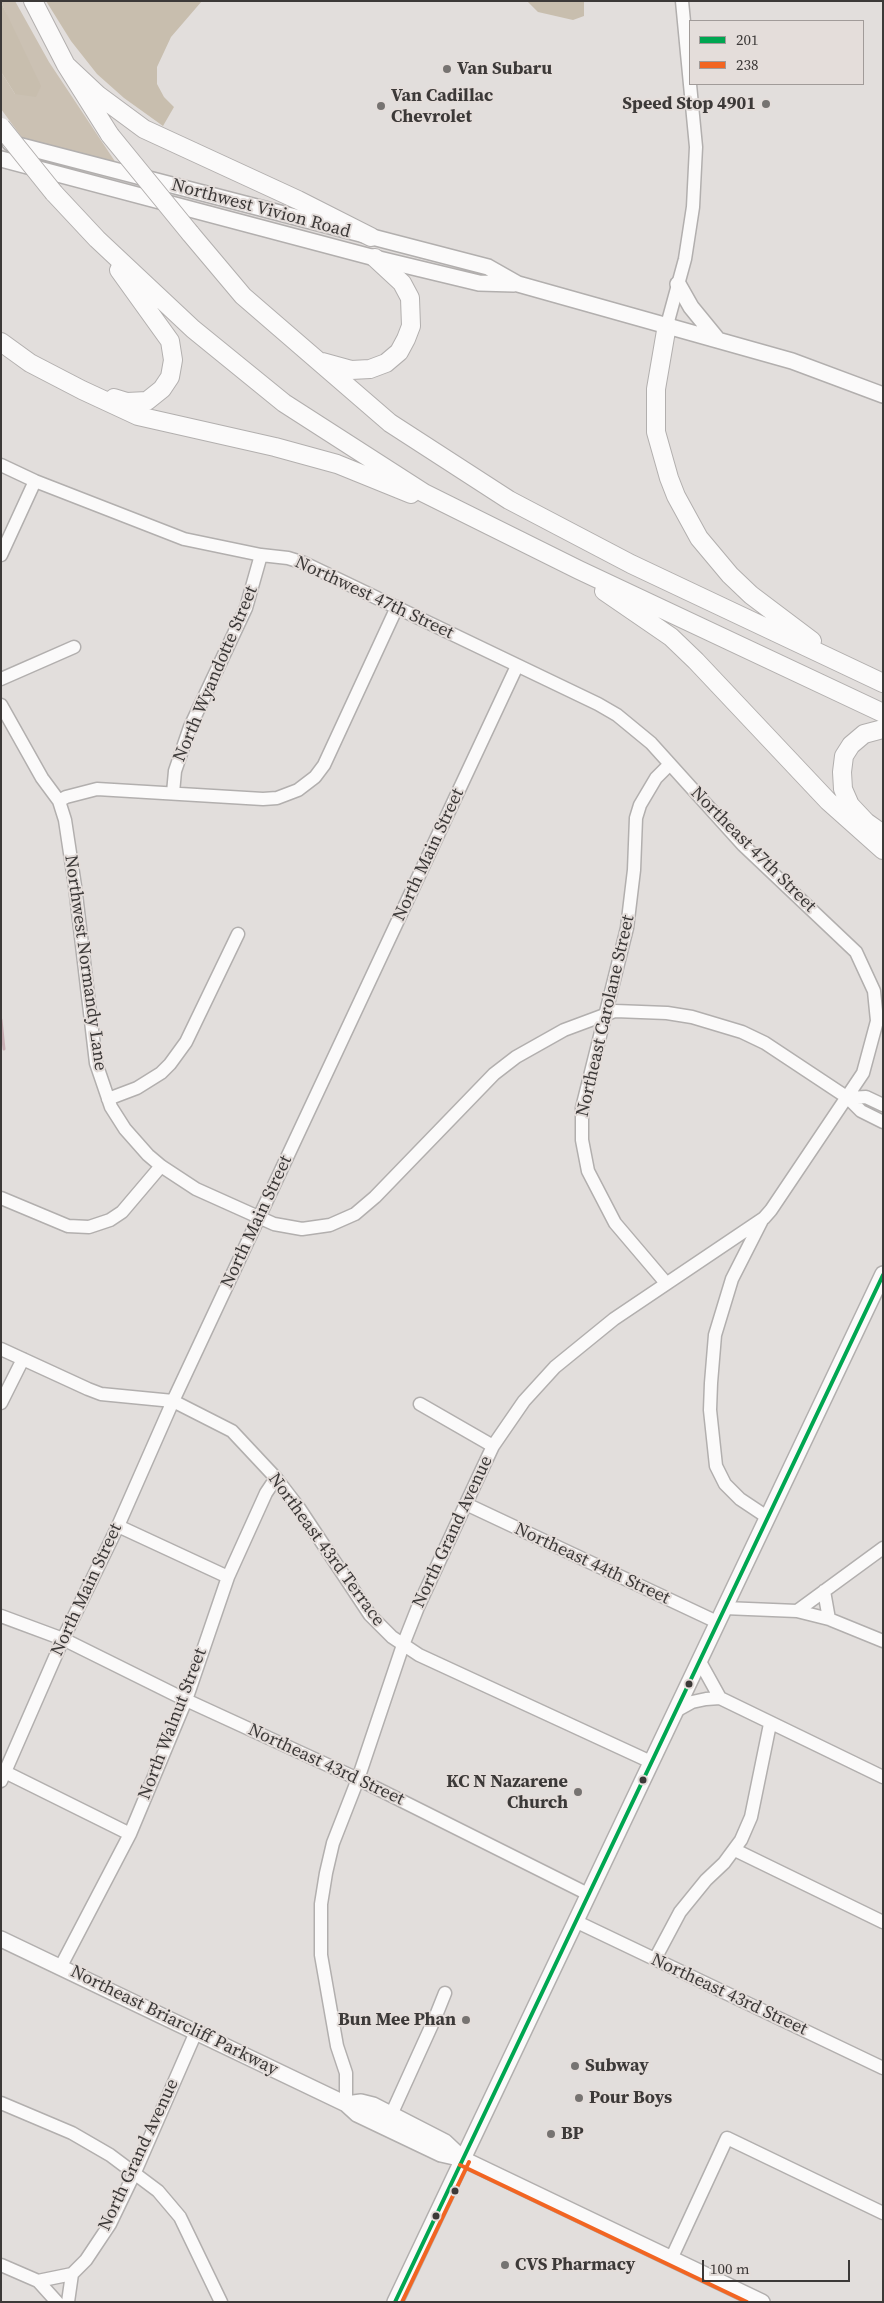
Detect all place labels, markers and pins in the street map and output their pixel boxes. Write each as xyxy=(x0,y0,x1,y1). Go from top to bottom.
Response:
place label: Van Subaru xyxy=(457,58,552,80)
marker: Van Subaru xyxy=(441,63,453,75)
place label: Van Cadillac Chevrolet xyxy=(391,85,493,128)
place label: Speed Stop 4901 xyxy=(622,93,756,115)
marker: Speed Stop 4901 xyxy=(760,98,772,110)
marker: Van Cadillac Chevrolet xyxy=(375,100,387,112)
unlabelled marker xyxy=(684,1679,694,1689)
place label: KC N Nazarene Church xyxy=(446,1771,568,1814)
unlabelled marker xyxy=(638,1775,648,1785)
marker: KC N Nazarene Church xyxy=(572,1786,584,1798)
place label: Bun Mee Phan xyxy=(338,2009,456,2031)
marker: Bun Mee Phan xyxy=(460,2014,472,2026)
place label: Subway xyxy=(585,2055,649,2077)
marker: Subway xyxy=(569,2060,581,2072)
place label: Pour Boys xyxy=(589,2087,672,2109)
marker: Pour Boys xyxy=(573,2092,585,2104)
place label: BP xyxy=(561,2123,583,2145)
marker: BP xyxy=(545,2128,557,2140)
unlabelled marker xyxy=(450,2186,460,2196)
unlabelled marker xyxy=(431,2211,441,2221)
place label: CVS Pharmacy xyxy=(515,2254,635,2276)
marker: CVS Pharmacy xyxy=(499,2259,511,2271)

